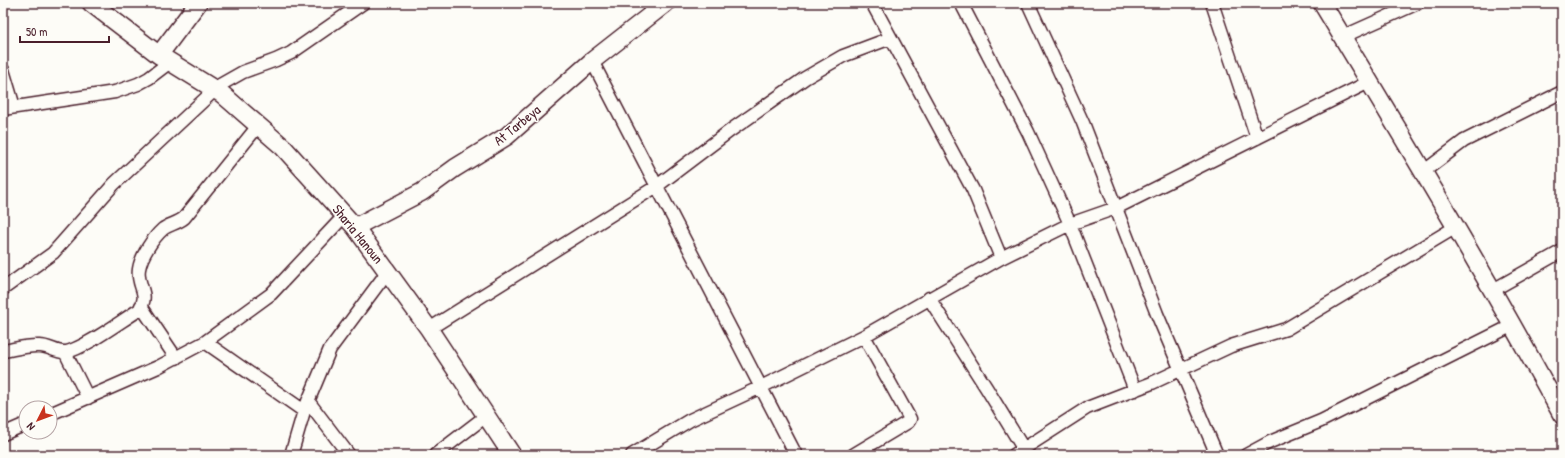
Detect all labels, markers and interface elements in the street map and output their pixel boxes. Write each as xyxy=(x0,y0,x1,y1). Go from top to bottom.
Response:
scale bar xyxy=(20,18,109,44)
text: 50 m xyxy=(26,23,47,40)
street label: At Tarbeya xyxy=(489,100,545,150)
street label: Sharia Hanoun xyxy=(329,200,388,267)
north arrow xyxy=(18,400,58,440)
text: N xyxy=(23,420,38,434)

